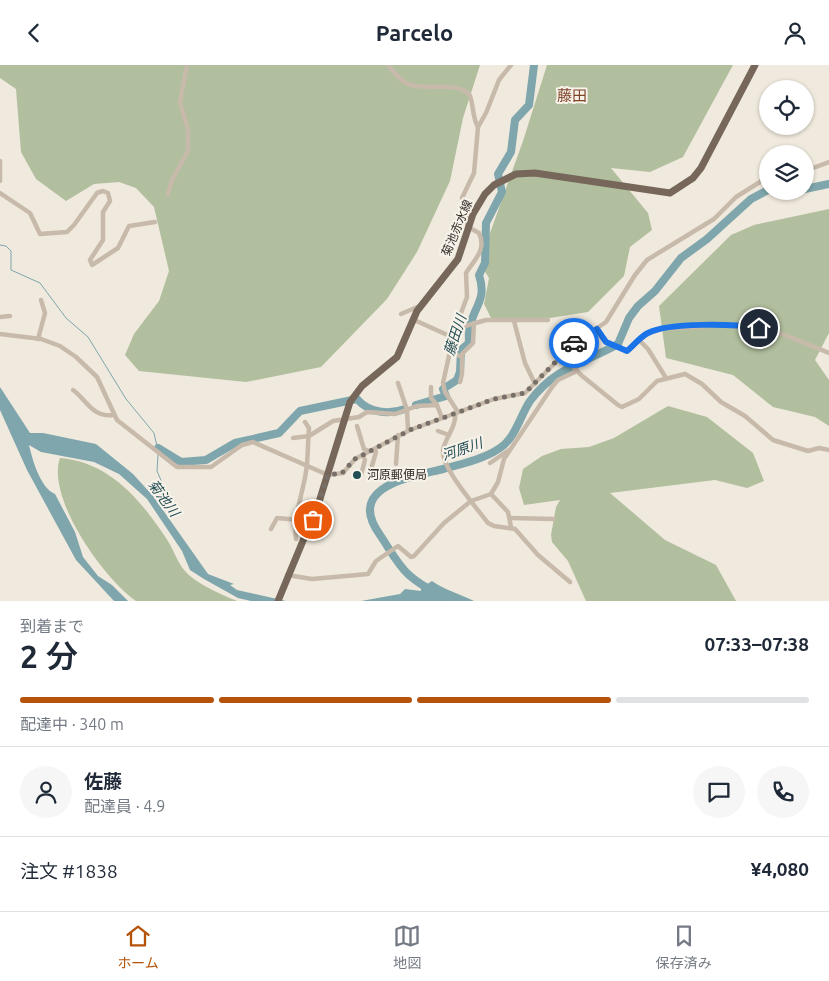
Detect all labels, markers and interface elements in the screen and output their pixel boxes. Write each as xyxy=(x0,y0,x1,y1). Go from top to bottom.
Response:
icon: back xyxy=(20,19,48,47)
icon: person xyxy=(781,19,809,47)
text: Parcelo xyxy=(376,20,453,45)
map controls xyxy=(759,80,814,200)
button: locate xyxy=(759,80,814,135)
district label: 藤田 xyxy=(557,87,587,104)
button: layers xyxy=(759,145,814,200)
street label: 菊池赤水線 xyxy=(439,198,474,258)
pin xyxy=(738,307,780,349)
water label: 藤田川 xyxy=(441,311,470,357)
icon: home xyxy=(745,314,773,342)
courier xyxy=(549,318,599,368)
icon: car xyxy=(560,329,588,357)
water label: 河原川 xyxy=(440,434,486,463)
place label: 河原郵便局 xyxy=(367,468,427,481)
marker: 河原郵便局 xyxy=(351,469,363,481)
water label: 菊池川 xyxy=(145,476,184,521)
pin xyxy=(292,499,334,541)
icon: bag xyxy=(299,506,327,534)
text: 到着まで xyxy=(20,617,84,635)
text: 07:33–07:38 xyxy=(704,633,809,655)
text: 2 分 xyxy=(20,638,78,674)
text: 配達中 · 340 m xyxy=(20,715,124,733)
button: person xyxy=(20,766,72,818)
button: chat xyxy=(693,766,745,818)
button: phone xyxy=(757,766,809,818)
text: 佐藤 xyxy=(84,770,122,792)
text: 配達員 · 4.9 xyxy=(84,797,165,815)
text: ¥4,080 xyxy=(751,858,809,880)
text: 注文 #1838 xyxy=(20,860,118,882)
tab: ホーム xyxy=(117,922,159,972)
tab: 地図 xyxy=(393,922,421,972)
tab: 保存済み xyxy=(656,922,712,972)

